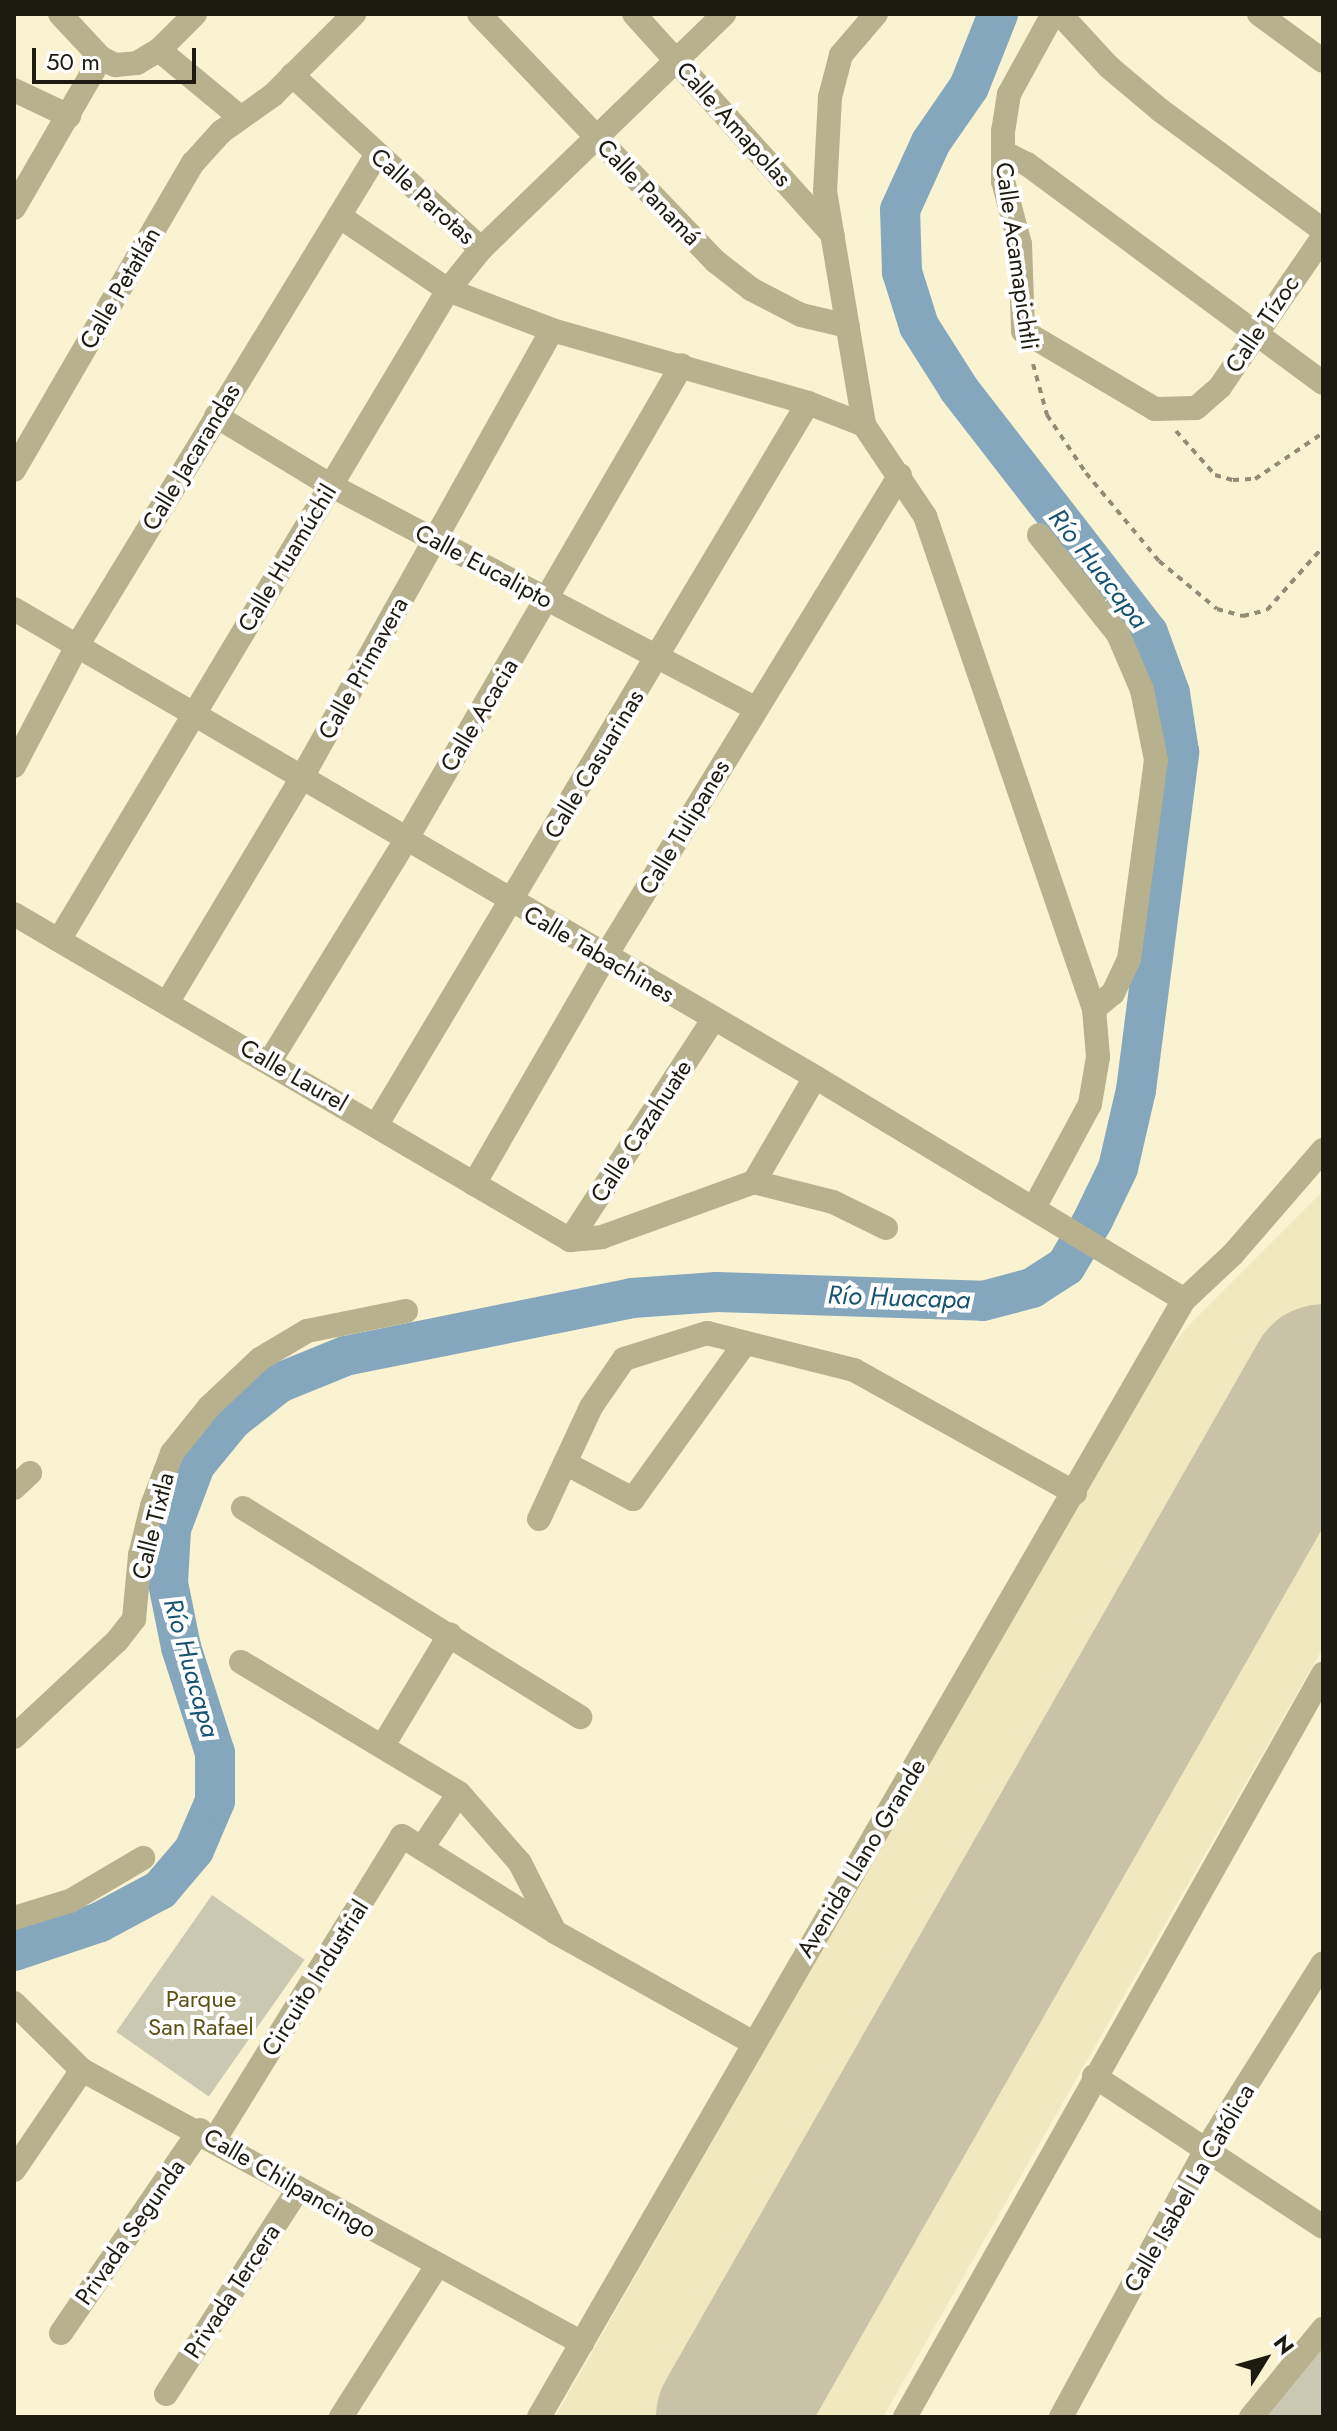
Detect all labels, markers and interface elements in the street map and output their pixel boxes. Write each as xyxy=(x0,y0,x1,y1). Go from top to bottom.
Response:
scale bar xyxy=(36,32,200,82)
text: 50 m xyxy=(46,44,100,79)
street label: Calle Amapolas xyxy=(670,56,798,192)
street label: Calle Panamá xyxy=(591,133,707,251)
street label: Calle Parotas xyxy=(365,142,481,250)
street label: Calle Acamapichtli xyxy=(990,160,1044,352)
street label: Calle Petatlán xyxy=(73,222,167,354)
street label: Calle Tízoc xyxy=(1219,270,1305,378)
street label: Calle Jacarandas xyxy=(136,378,246,536)
street label: Calle Huamúchil xyxy=(232,479,342,637)
water label: Río Huacapa xyxy=(1042,503,1154,635)
street label: Calle Eucalipto xyxy=(410,518,558,614)
street label: Calle Primavera xyxy=(312,592,414,744)
street label: Calle Acacia xyxy=(434,653,524,777)
street label: Calle Casuarinas xyxy=(538,684,650,844)
street label: Calle Tulipanes xyxy=(633,754,735,900)
street label: Calle Tabachines xyxy=(519,899,679,1009)
street label: Calle Laurel xyxy=(235,1033,353,1117)
street label: Calle Cazahuate xyxy=(584,1054,698,1208)
water label: Río Huacapa xyxy=(827,1280,971,1316)
street label: Calle Tixtla xyxy=(126,1470,180,1582)
water label: Río Huacapa xyxy=(156,1595,226,1741)
street label: Avenida Llano Grande xyxy=(790,1754,932,1962)
street label: Circuito Industrial xyxy=(255,1895,375,2061)
park label: Parque San Rafael xyxy=(148,1985,254,2041)
street label: Calle Isabel La Católica xyxy=(1118,2079,1260,2297)
street label: Calle Chilpancingo xyxy=(199,2122,381,2244)
street label: Privada Segunda xyxy=(69,2154,191,2310)
street label: Privada Tercera xyxy=(178,2218,286,2364)
north arrow xyxy=(1225,2319,1305,2399)
text: N xyxy=(1266,2328,1302,2361)

